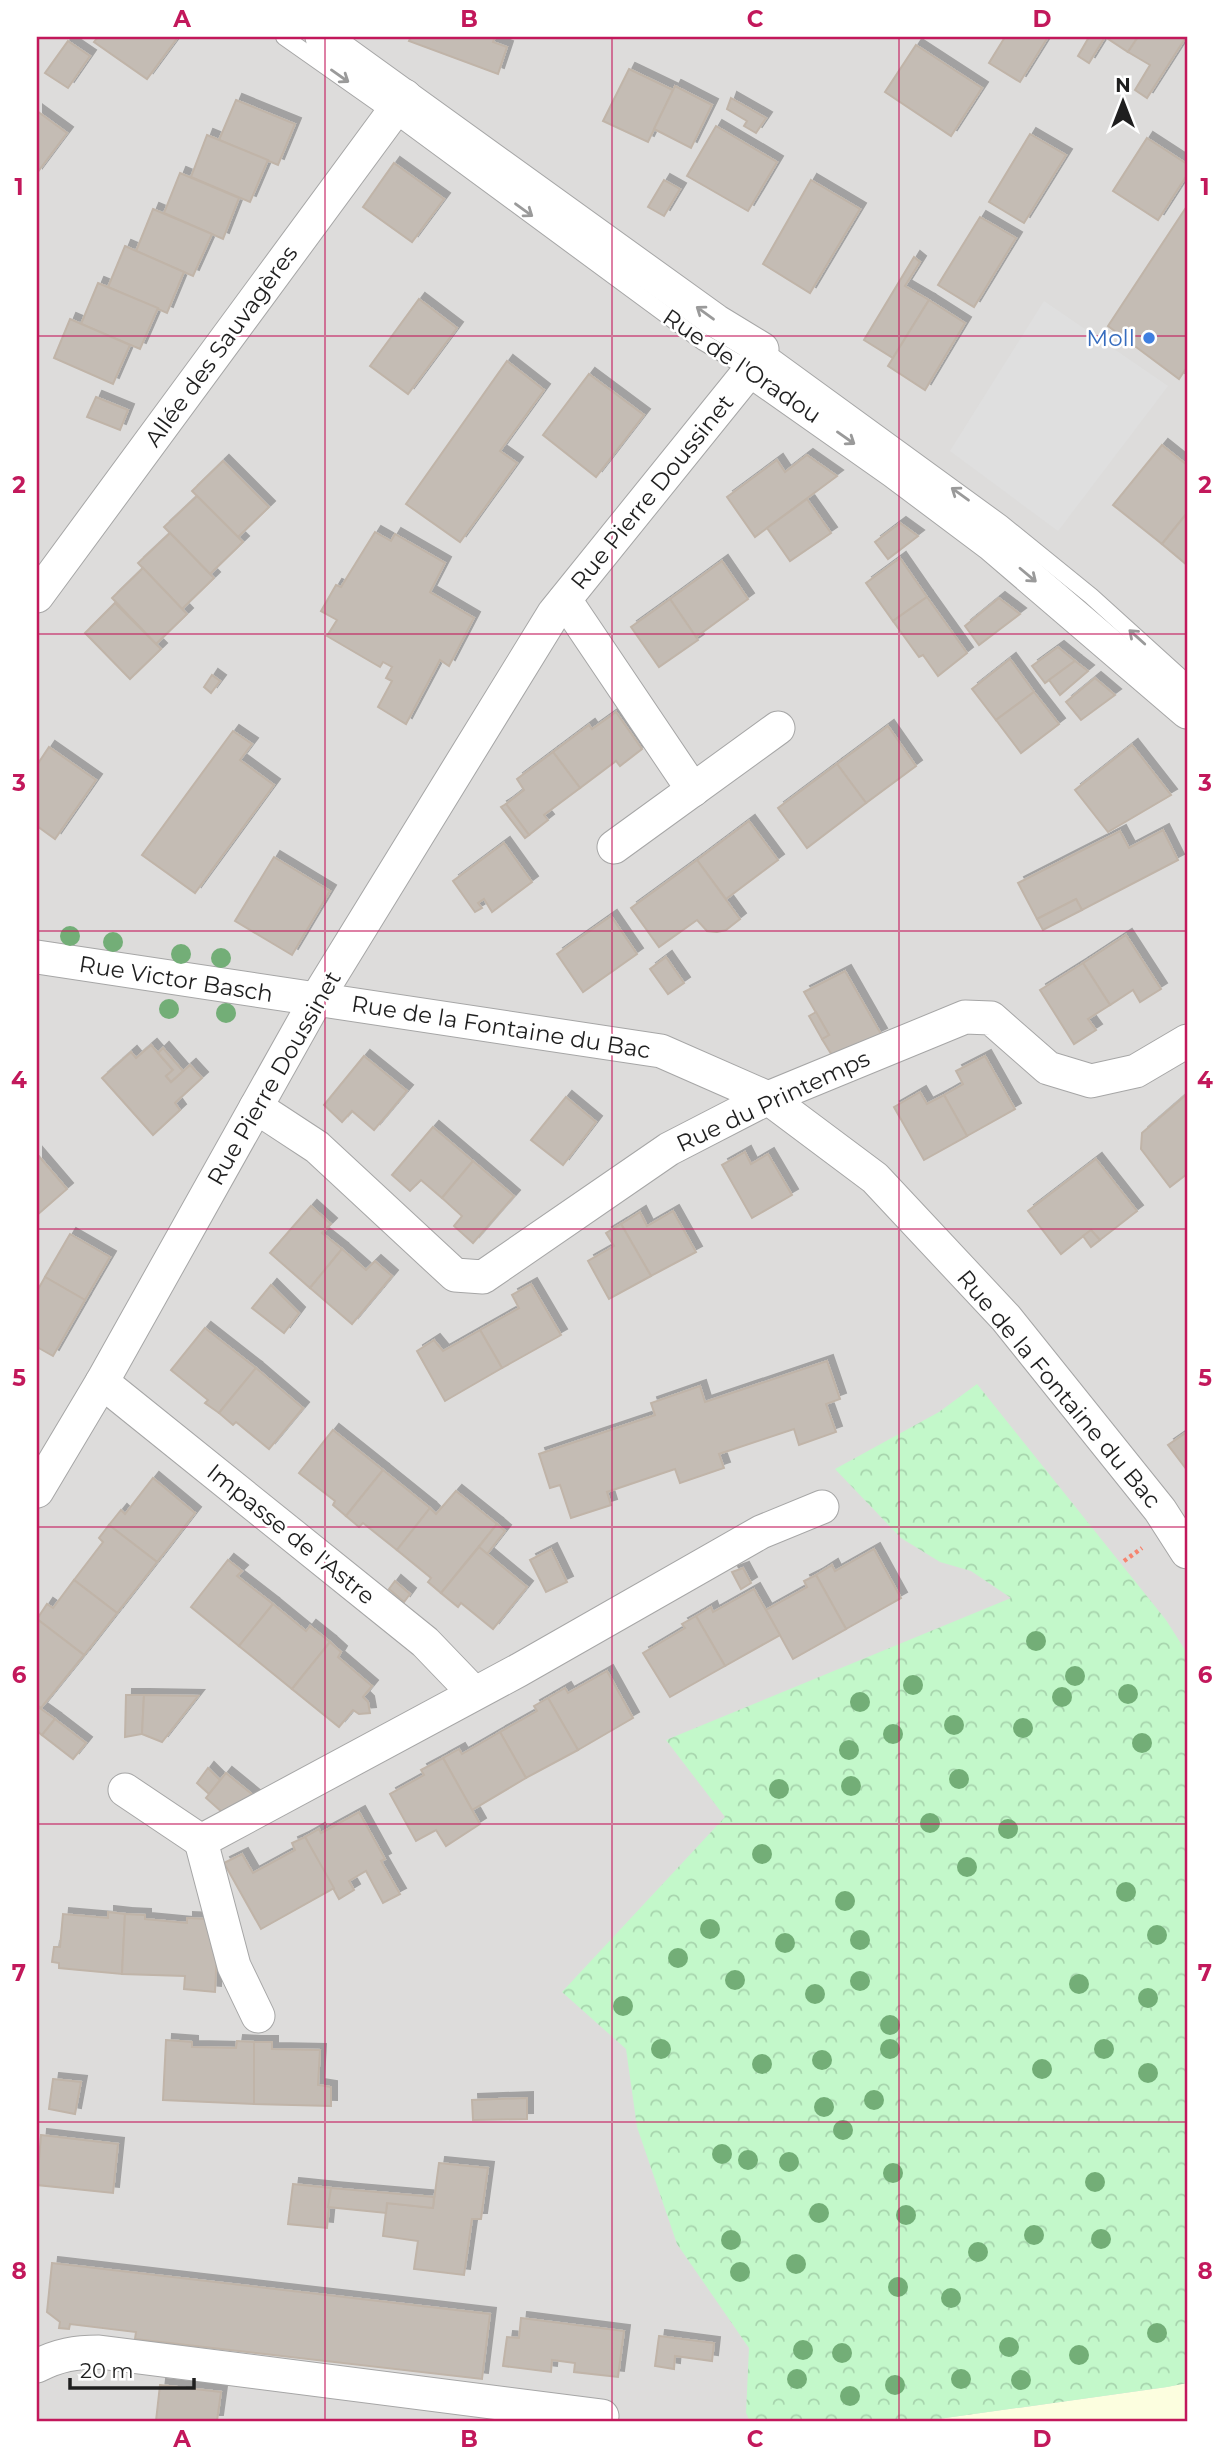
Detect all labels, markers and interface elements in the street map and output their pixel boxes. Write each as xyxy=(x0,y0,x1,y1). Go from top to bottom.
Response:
text: A xyxy=(172,5,191,33)
text: B xyxy=(460,5,478,33)
text: C xyxy=(747,5,764,33)
text: D xyxy=(1033,5,1052,33)
north arrow xyxy=(1088,66,1158,136)
one-way arrow xyxy=(330,69,349,83)
text: N xyxy=(1115,74,1131,97)
text: 1 xyxy=(14,173,24,201)
text: 1 xyxy=(1200,173,1210,201)
one-way arrow xyxy=(514,202,533,217)
street label: Allée des Sauvagères xyxy=(139,240,303,452)
street label: Rue de l'Oradou xyxy=(658,303,826,429)
one-way arrow xyxy=(696,305,714,320)
place label: Moll xyxy=(1086,324,1135,352)
marker: Moll xyxy=(1141,330,1157,346)
street label: Rue Pierre Doussinet xyxy=(565,389,739,595)
one-way arrow xyxy=(836,430,855,445)
text: 2 xyxy=(12,471,26,499)
text: 2 xyxy=(1198,471,1212,499)
one-way arrow xyxy=(951,486,970,501)
one-way arrow xyxy=(1018,567,1036,582)
one-way arrow xyxy=(1129,628,1146,645)
text: 3 xyxy=(11,769,26,797)
text: 3 xyxy=(1197,769,1212,797)
street label: Rue Victor Basch xyxy=(77,950,275,1008)
street label: Rue Pierre Doussinet xyxy=(201,966,347,1190)
street label: Rue de la Fontaine du Bac xyxy=(349,990,653,1064)
street label: Rue du Printemps xyxy=(672,1044,874,1158)
text: 4 xyxy=(11,1066,27,1094)
text: 4 xyxy=(1197,1066,1213,1094)
street label: Rue de la Fontaine du Bac xyxy=(951,1264,1167,1514)
text: 5 xyxy=(12,1364,26,1392)
text: 5 xyxy=(1198,1364,1212,1392)
street label: Impasse de l'Astre xyxy=(201,1458,381,1610)
text: 6 xyxy=(12,1661,27,1689)
text: 6 xyxy=(1198,1661,1213,1689)
text: 7 xyxy=(12,1959,26,1987)
text: 7 xyxy=(1198,1959,1212,1987)
text: 8 xyxy=(11,2257,27,2285)
text: 8 xyxy=(1197,2257,1213,2285)
scale bar xyxy=(70,2346,194,2390)
text: 20 m xyxy=(80,2358,134,2383)
text: A xyxy=(172,2425,191,2453)
text: B xyxy=(460,2425,478,2453)
text: C xyxy=(747,2425,764,2453)
text: D xyxy=(1033,2425,1052,2453)

